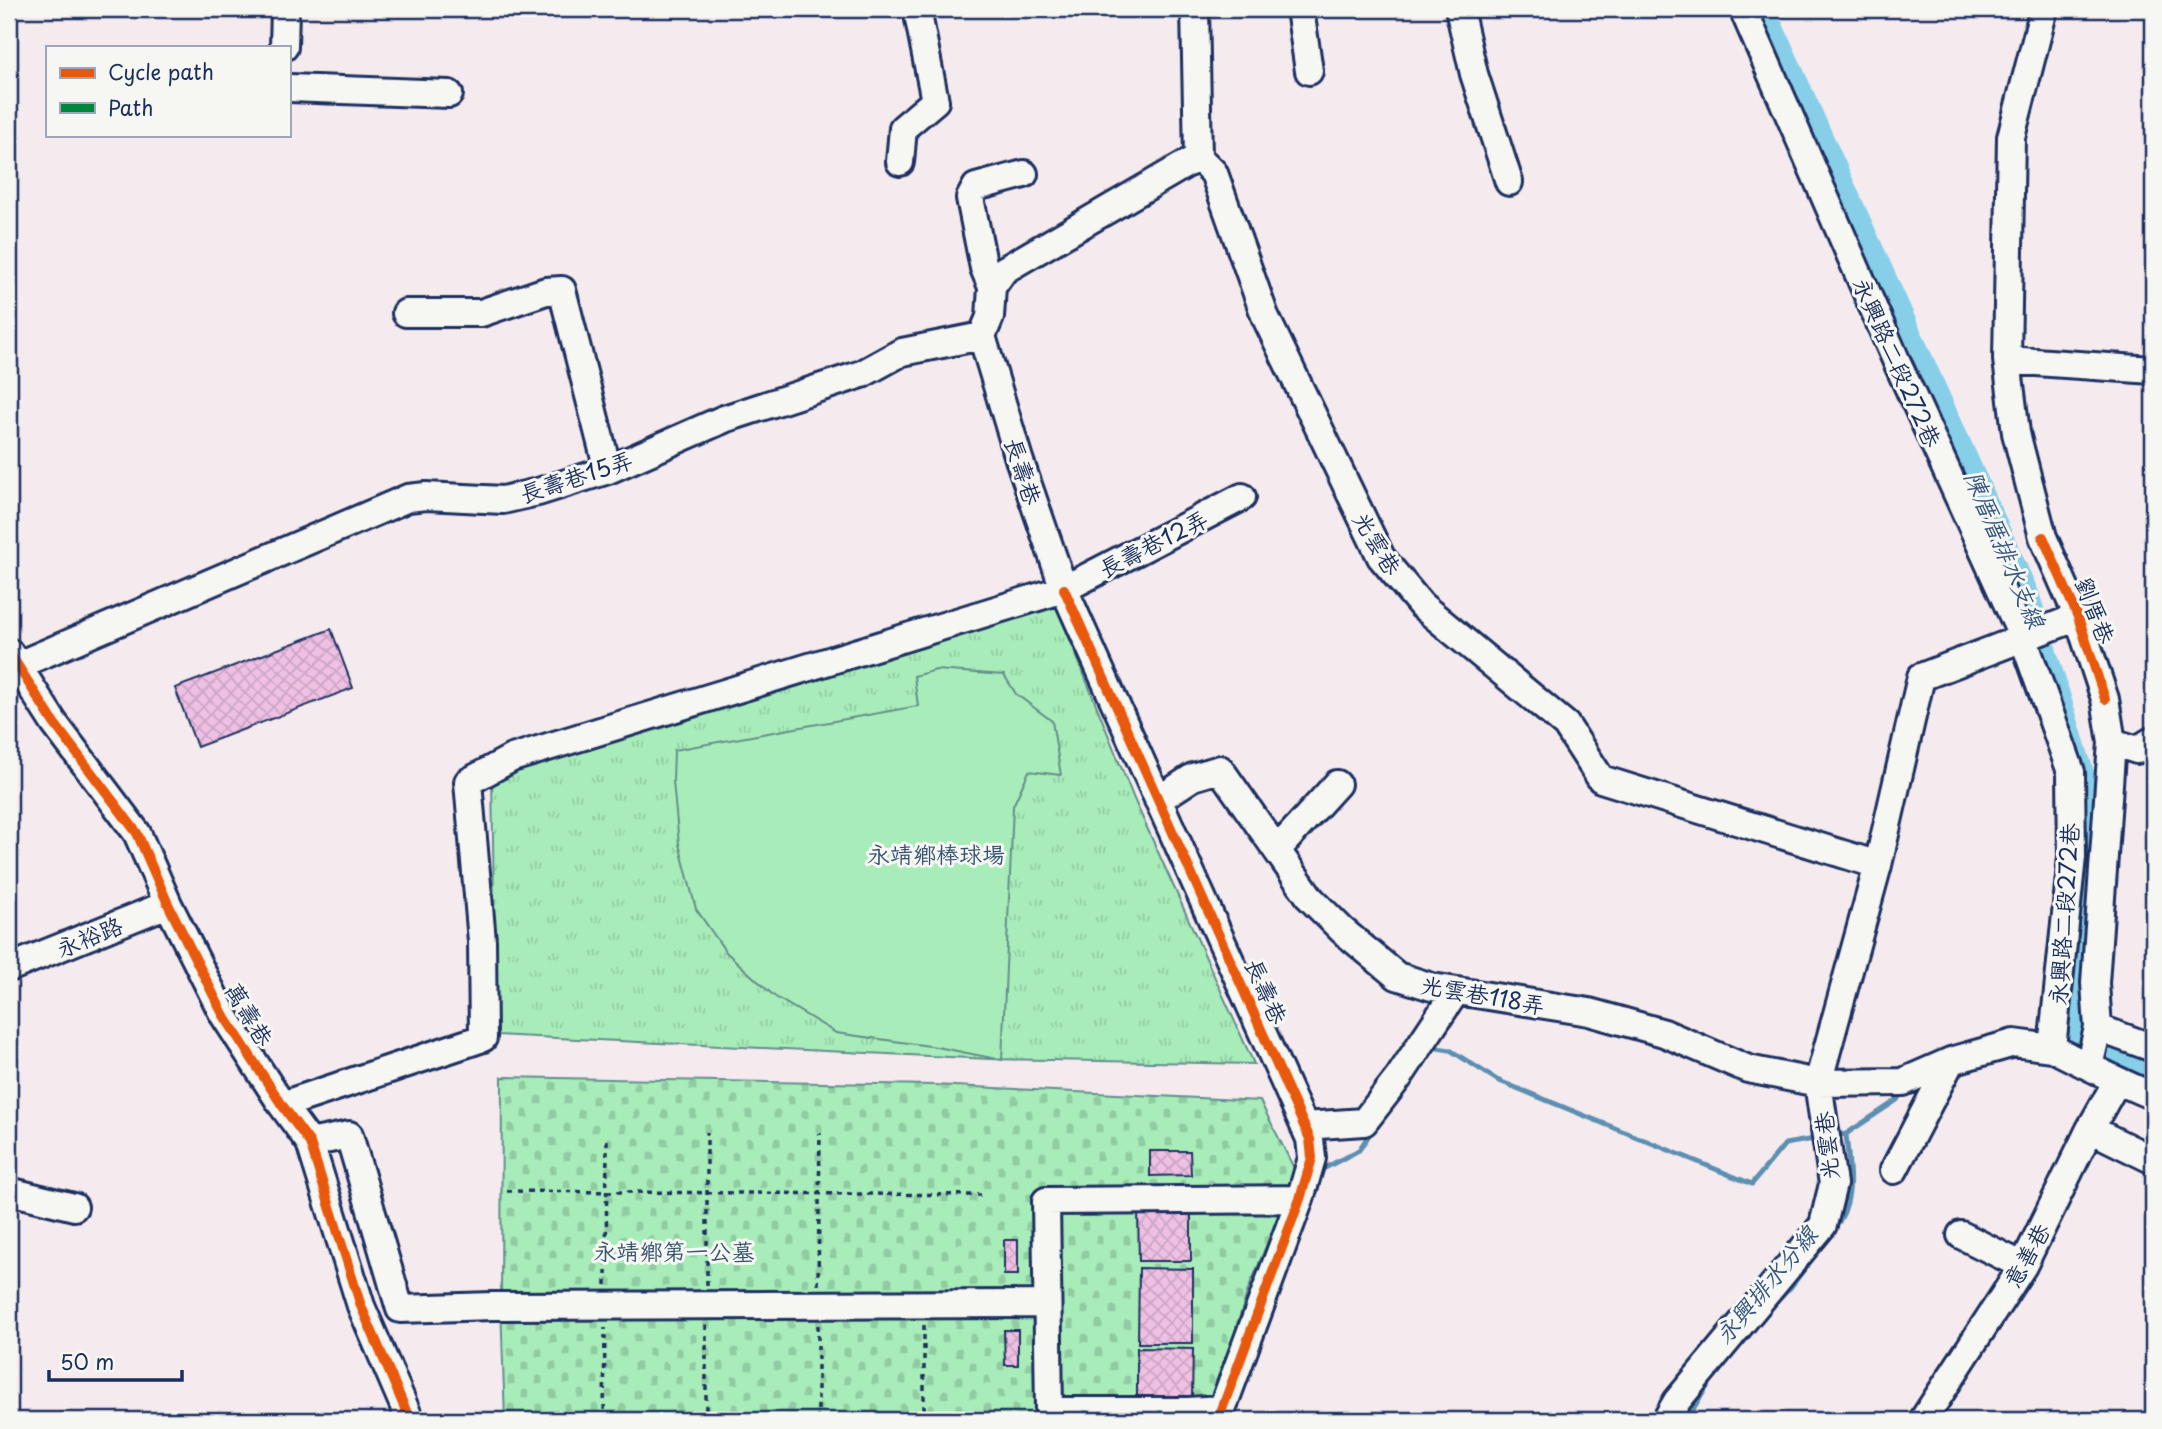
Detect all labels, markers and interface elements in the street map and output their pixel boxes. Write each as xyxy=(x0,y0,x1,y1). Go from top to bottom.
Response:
legend xyxy=(46,46,290,136)
text: Cycle path xyxy=(108,55,214,87)
text: Path xyxy=(108,91,153,123)
street label: 永興路二段272巷 xyxy=(1845,271,1952,453)
street label: 長壽巷 xyxy=(997,433,1052,510)
street label: 長壽巷15弄 xyxy=(515,441,637,511)
water label: 陳厝厝排水支線 xyxy=(1957,465,2056,635)
street label: 長壽巷12弄 xyxy=(1092,500,1214,586)
street label: 光雲巷 xyxy=(1345,504,1411,582)
street label: 劉厝巷 xyxy=(2067,572,2125,649)
street label: 永興路二段272巷 xyxy=(2039,821,2087,1006)
park label: 永靖鄉棒球場 xyxy=(867,836,1005,871)
street label: 永裕路 xyxy=(50,907,128,965)
street label: 長壽巷 xyxy=(1237,952,1297,1031)
street label: 光雲巷118弄 xyxy=(1418,966,1548,1022)
street label: 萬壽巷 xyxy=(217,975,283,1053)
street label: 光雲巷 xyxy=(1805,1109,1847,1182)
street label: 意善巷 xyxy=(1994,1215,2059,1294)
water label: 永興排水分線 xyxy=(1705,1216,1826,1351)
park label: 永靖鄉第一公墓 xyxy=(594,1233,755,1268)
scale bar xyxy=(49,1338,182,1382)
text: 50 m xyxy=(60,1345,114,1377)

